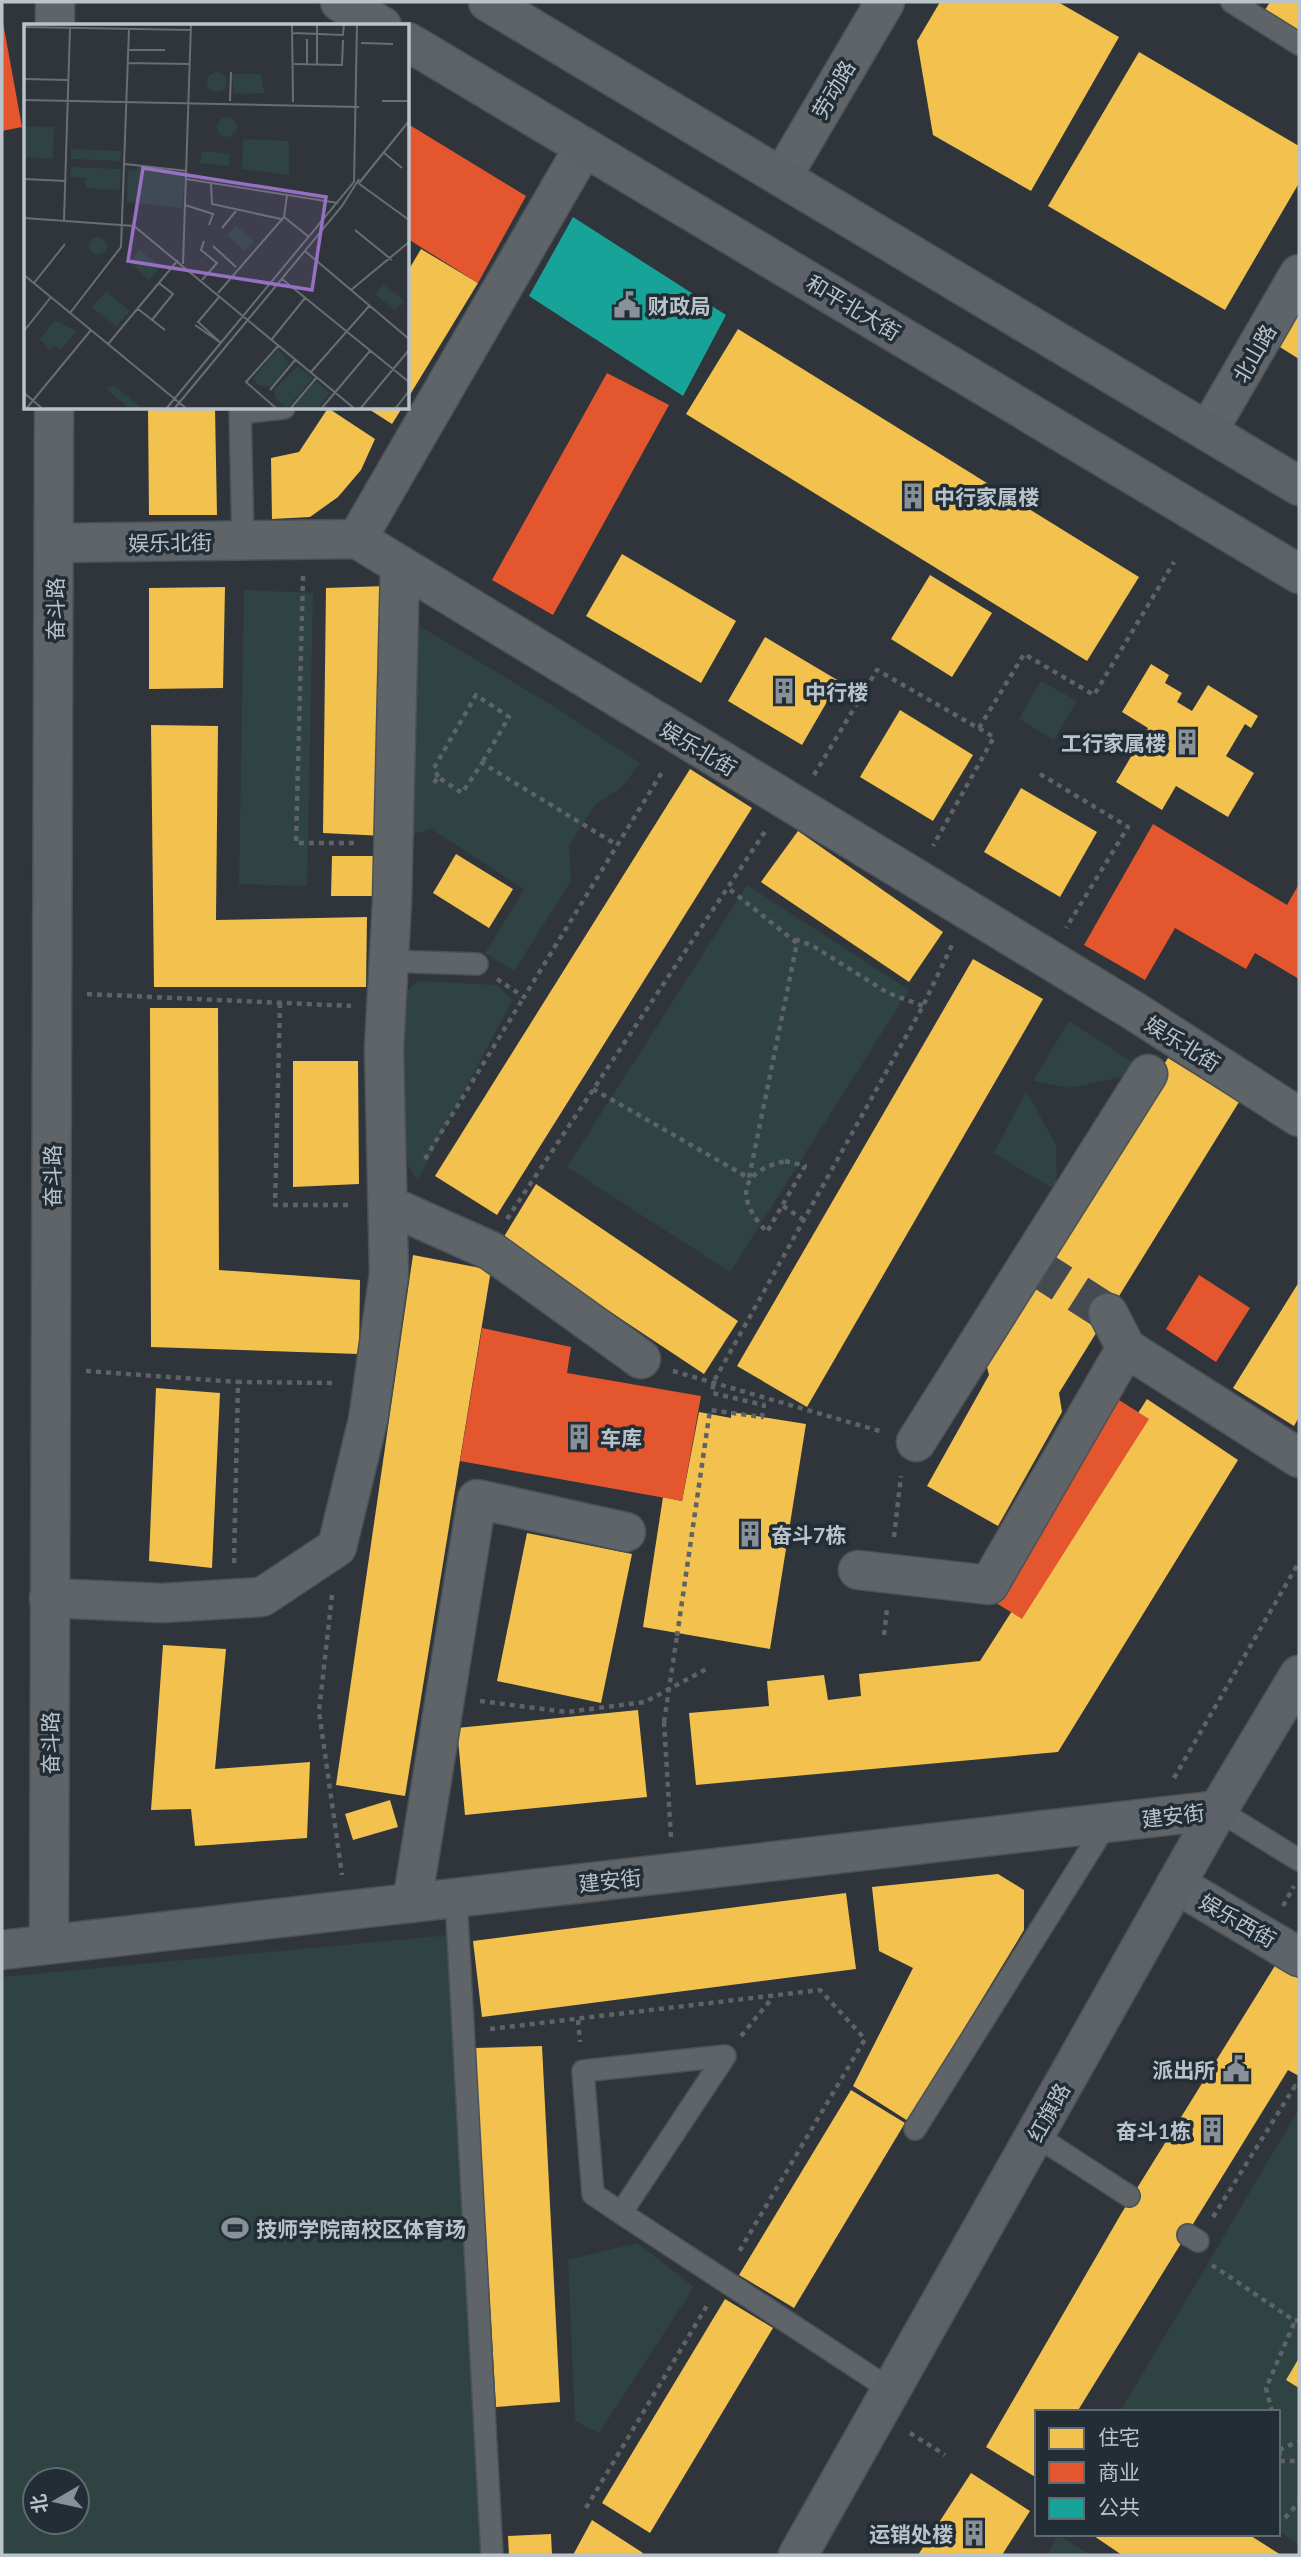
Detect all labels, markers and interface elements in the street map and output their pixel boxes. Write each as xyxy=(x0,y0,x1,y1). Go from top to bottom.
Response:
inset map xyxy=(24,24,410,410)
street label: 劳动路 xyxy=(806,55,860,123)
street label: 和平北大街 xyxy=(803,269,905,345)
public building icon: 财政局 xyxy=(612,290,642,320)
place label: 财政局 xyxy=(648,293,711,318)
street label: 北山路 xyxy=(1227,319,1281,387)
building icon: 中行家属楼 xyxy=(898,481,928,511)
place label: 中行家属楼 xyxy=(934,484,1039,509)
street label: 娱乐北街 xyxy=(128,529,212,555)
street label: 奋斗路 xyxy=(42,578,67,641)
building icon: 中行楼 xyxy=(769,676,799,706)
place label: 中行楼 xyxy=(805,679,868,704)
street label: 娱乐北街 xyxy=(657,716,741,780)
building icon: 工行家属楼 xyxy=(1172,727,1202,757)
place label: 工行家属楼 xyxy=(1061,730,1166,755)
street label: 娱乐北街 xyxy=(1141,1010,1225,1076)
street label: 奋斗路 xyxy=(39,1145,64,1208)
building icon: 车库 xyxy=(564,1422,594,1452)
place label: 车库 xyxy=(600,1425,642,1450)
building icon: 奋斗7栋 xyxy=(735,1519,765,1549)
place label: 奋斗7栋 xyxy=(771,1522,846,1547)
street label: 奋斗路 xyxy=(37,1712,62,1775)
street label: 建安街 xyxy=(1140,1799,1206,1831)
street label: 建安街 xyxy=(577,1864,643,1896)
street label: 娱乐西街 xyxy=(1195,1888,1281,1952)
public building icon: 派出所 xyxy=(1221,2054,1251,2084)
place label: 派出所 xyxy=(1152,2057,1215,2082)
street label: 红旗路 xyxy=(1022,2078,1074,2146)
building icon: 奋斗1栋 xyxy=(1197,2115,1227,2145)
place label: 奋斗1栋 xyxy=(1116,2118,1191,2143)
sports icon: 技师学院南校区体育场 xyxy=(220,2213,250,2243)
place label: 技师学院南校区体育场 xyxy=(256,2216,466,2241)
legend xyxy=(1035,2410,1280,2536)
text: 住宅 xyxy=(1098,2424,1140,2449)
text: 商业 xyxy=(1098,2459,1140,2484)
north arrow xyxy=(21,2466,91,2536)
text: 北 xyxy=(26,2493,52,2515)
text: 公共 xyxy=(1098,2494,1140,2519)
building icon: 运销处楼 xyxy=(959,2518,989,2548)
place label: 运销处楼 xyxy=(869,2521,953,2546)

